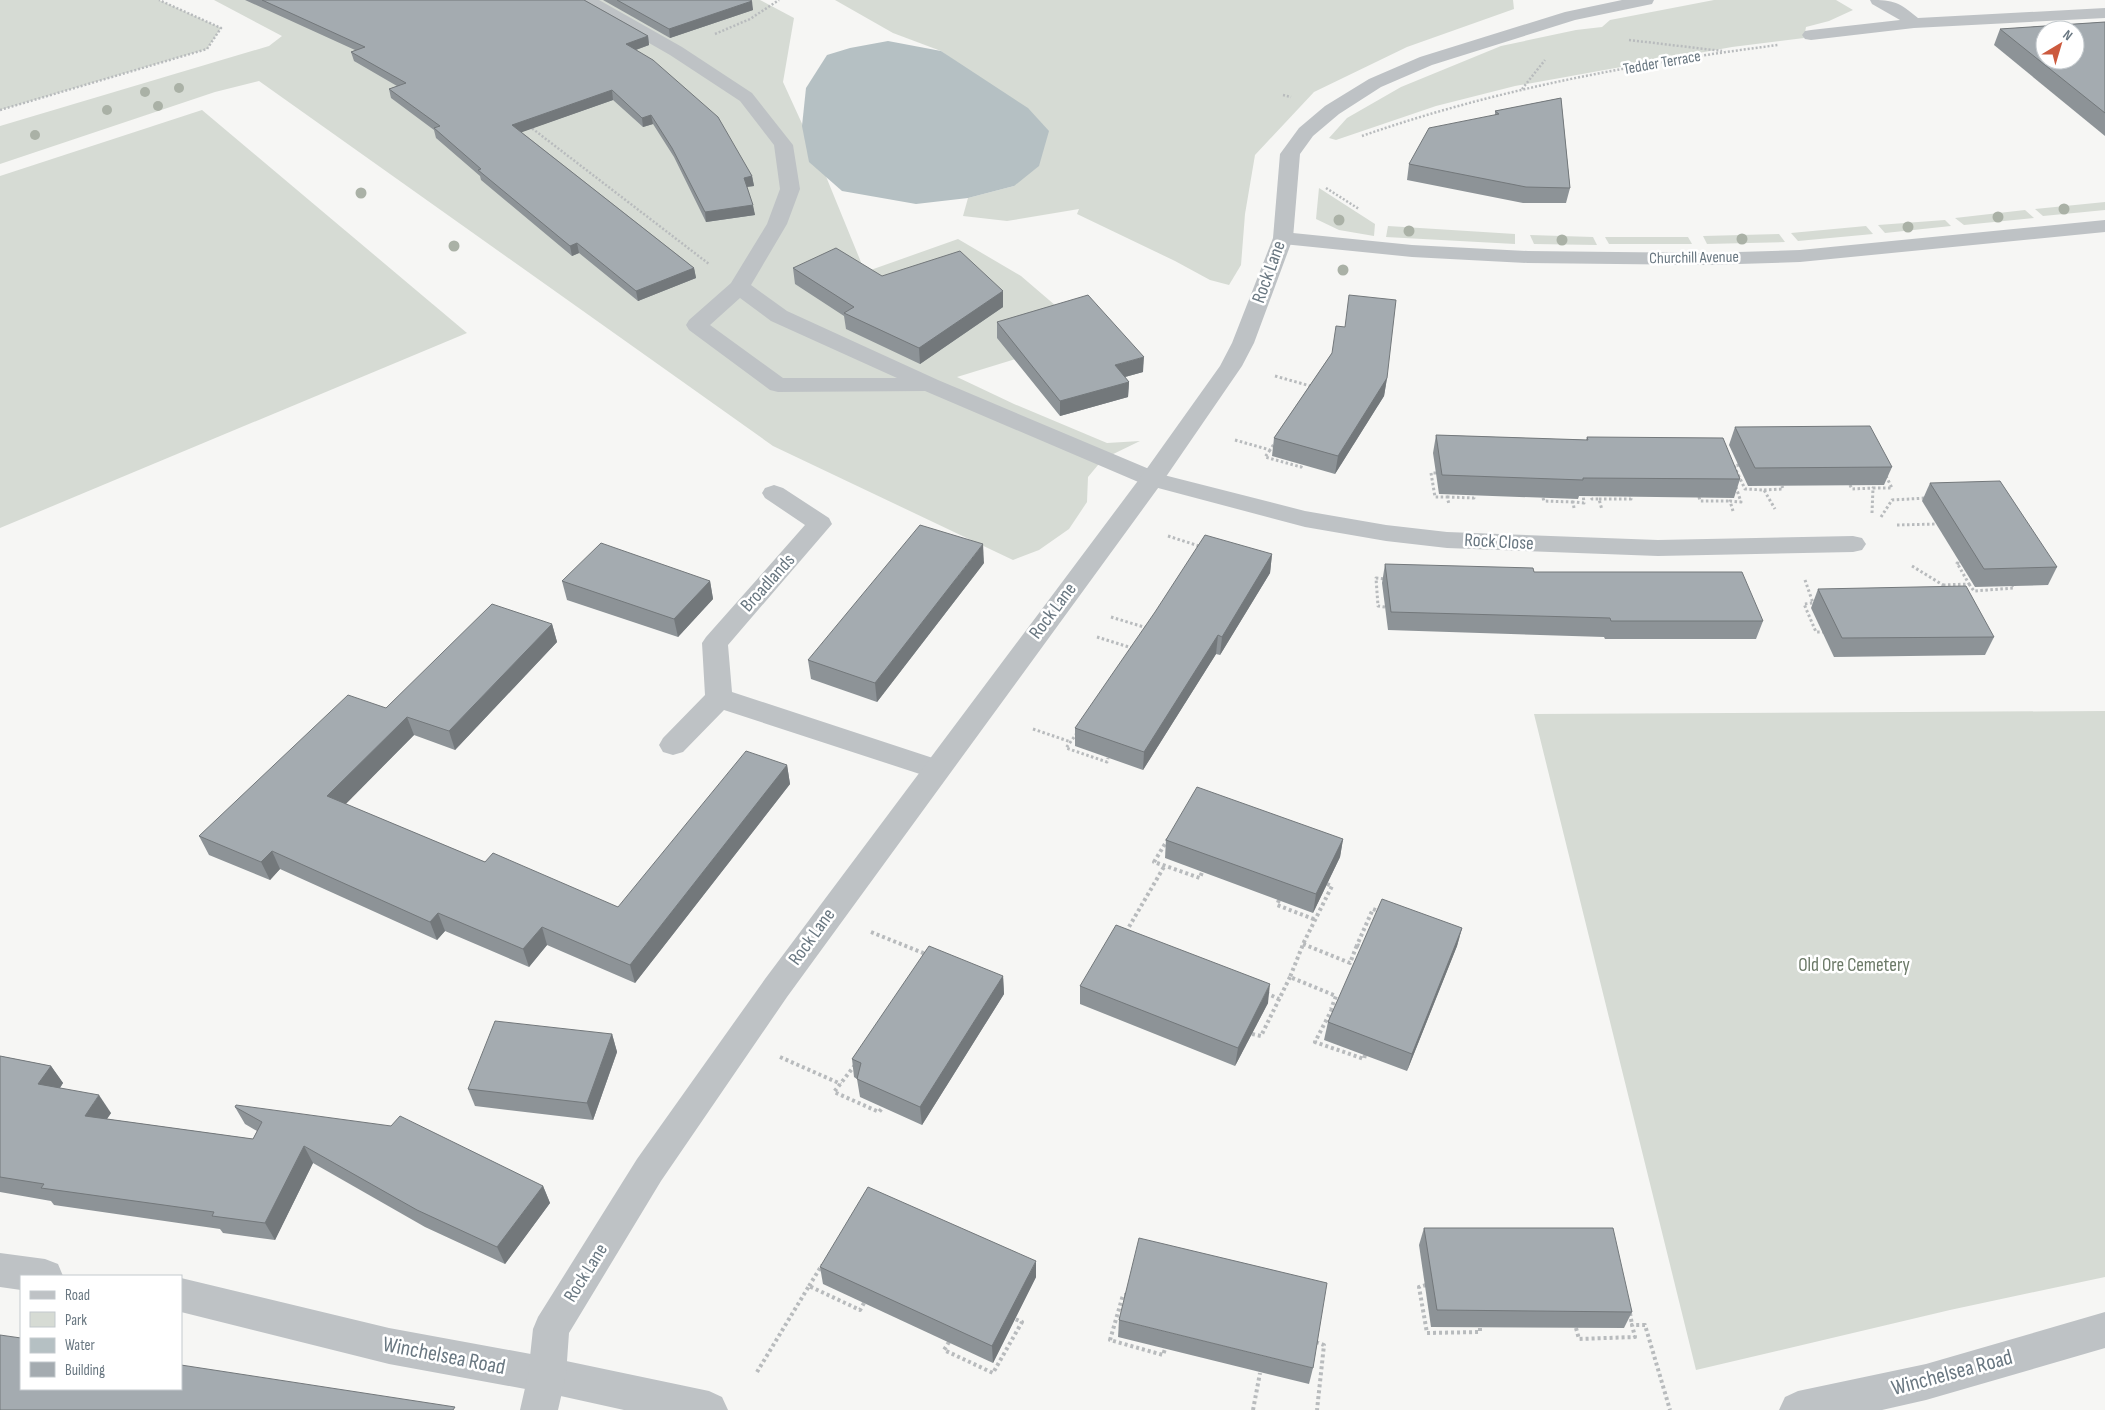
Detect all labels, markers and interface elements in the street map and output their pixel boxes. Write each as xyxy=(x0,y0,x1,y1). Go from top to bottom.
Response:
north arrow xyxy=(2035,20,2085,70)
text: N xyxy=(2060,26,2076,44)
street label: Tedder Terrace xyxy=(1622,47,1702,79)
street label: Rock Lane xyxy=(1247,238,1291,306)
street label: Churchill Avenue xyxy=(1649,248,1739,268)
street label: Rock Close xyxy=(1464,529,1534,555)
street label: Broadlands xyxy=(736,549,800,617)
street label: Rock Lane xyxy=(1024,578,1082,644)
street label: Rock Lane xyxy=(784,904,840,970)
park label: Old Ore Cemetery xyxy=(1798,954,1911,977)
street label: Rock Lane xyxy=(559,1240,613,1306)
legend xyxy=(20,1275,182,1390)
text: Road xyxy=(65,1286,90,1305)
text: Park xyxy=(65,1311,87,1330)
street label: Winchelsea Road xyxy=(380,1331,508,1381)
text: Water xyxy=(65,1336,96,1355)
street label: Winchelsea Road xyxy=(1888,1344,2016,1402)
text: Building xyxy=(65,1361,105,1380)

